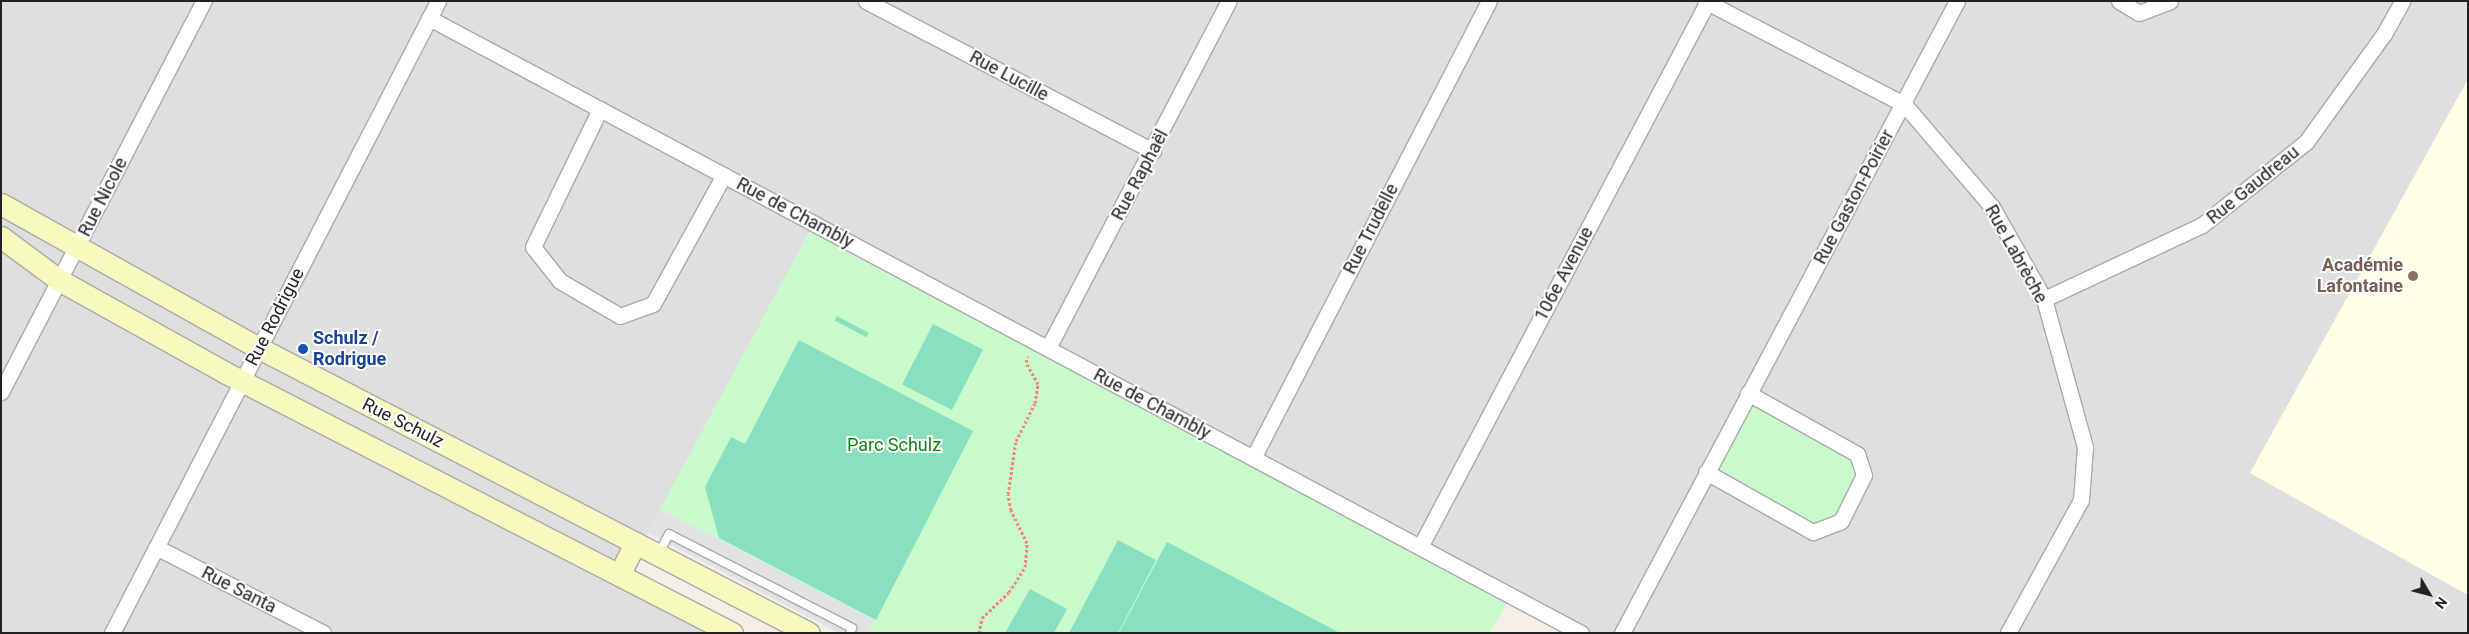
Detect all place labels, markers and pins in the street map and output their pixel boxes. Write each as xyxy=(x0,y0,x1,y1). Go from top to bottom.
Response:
place label: Académie Lafontaine xyxy=(2317,255,2403,298)
marker: Académie Lafontaine xyxy=(2407,270,2419,282)
place label: Schulz / Rodrigue xyxy=(313,328,386,370)
marker: Schulz / Rodrigue xyxy=(297,343,309,355)

